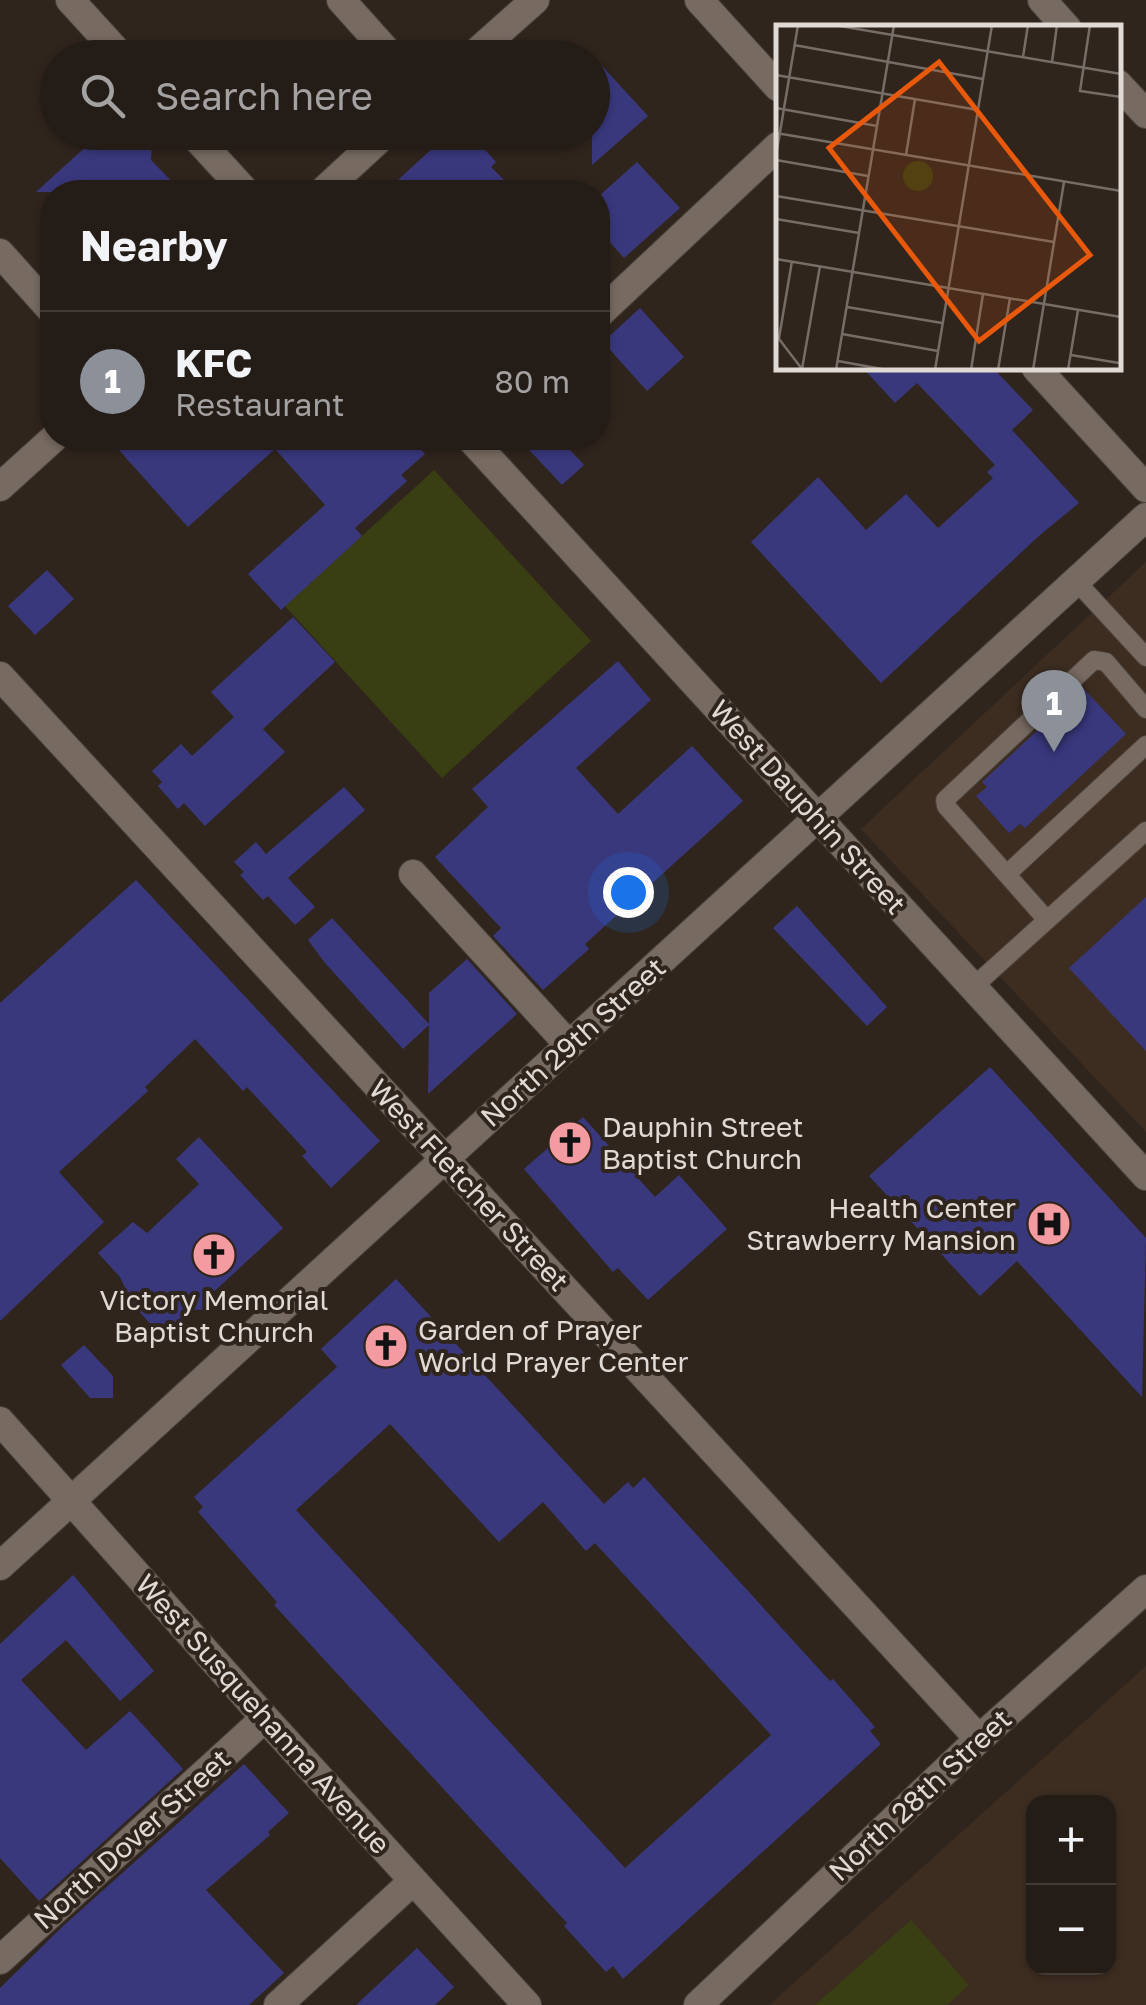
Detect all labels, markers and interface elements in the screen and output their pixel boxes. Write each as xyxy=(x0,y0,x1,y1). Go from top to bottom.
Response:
inset map xyxy=(776,25,1121,370)
search box xyxy=(40,40,610,150)
icon: search xyxy=(75,68,130,123)
text: Search here xyxy=(155,73,373,118)
text: Nearby xyxy=(80,220,228,270)
text: KFC xyxy=(175,340,252,385)
text: 1 xyxy=(104,362,121,400)
text: 80 m xyxy=(494,362,570,400)
text: Restaurant xyxy=(175,385,345,423)
pin: 1 xyxy=(1022,670,1086,752)
street label: West Dauphin Street xyxy=(704,693,913,920)
your location xyxy=(603,867,654,918)
street label: North 29th Street xyxy=(474,950,672,1133)
street label: West Fletcher Street xyxy=(363,1072,576,1297)
place label: Dauphin Street Baptist Church xyxy=(602,1110,803,1175)
church icon: Dauphin Street Baptist Church xyxy=(547,1120,593,1166)
place label: Health Center Strawberry Mansion xyxy=(746,1191,1016,1256)
hospital icon: Health Center Strawberry Mansion xyxy=(1026,1201,1072,1247)
church icon: Victory Memorial Baptist Church xyxy=(191,1232,237,1278)
place label: Victory Memorial Baptist Church xyxy=(99,1283,329,1348)
place label: Garden of Prayer World Prayer Center xyxy=(418,1313,689,1378)
church icon: Garden of Prayer World Prayer Center xyxy=(363,1323,409,1369)
street label: West Susquehanna Avenue xyxy=(129,1567,398,1860)
street label: North 28th Street xyxy=(822,1702,1017,1887)
street label: North Dover Street xyxy=(27,1742,237,1936)
map controls xyxy=(1026,1795,1116,1975)
button: + xyxy=(1026,1795,1116,1885)
button: − xyxy=(1026,1885,1116,1975)

